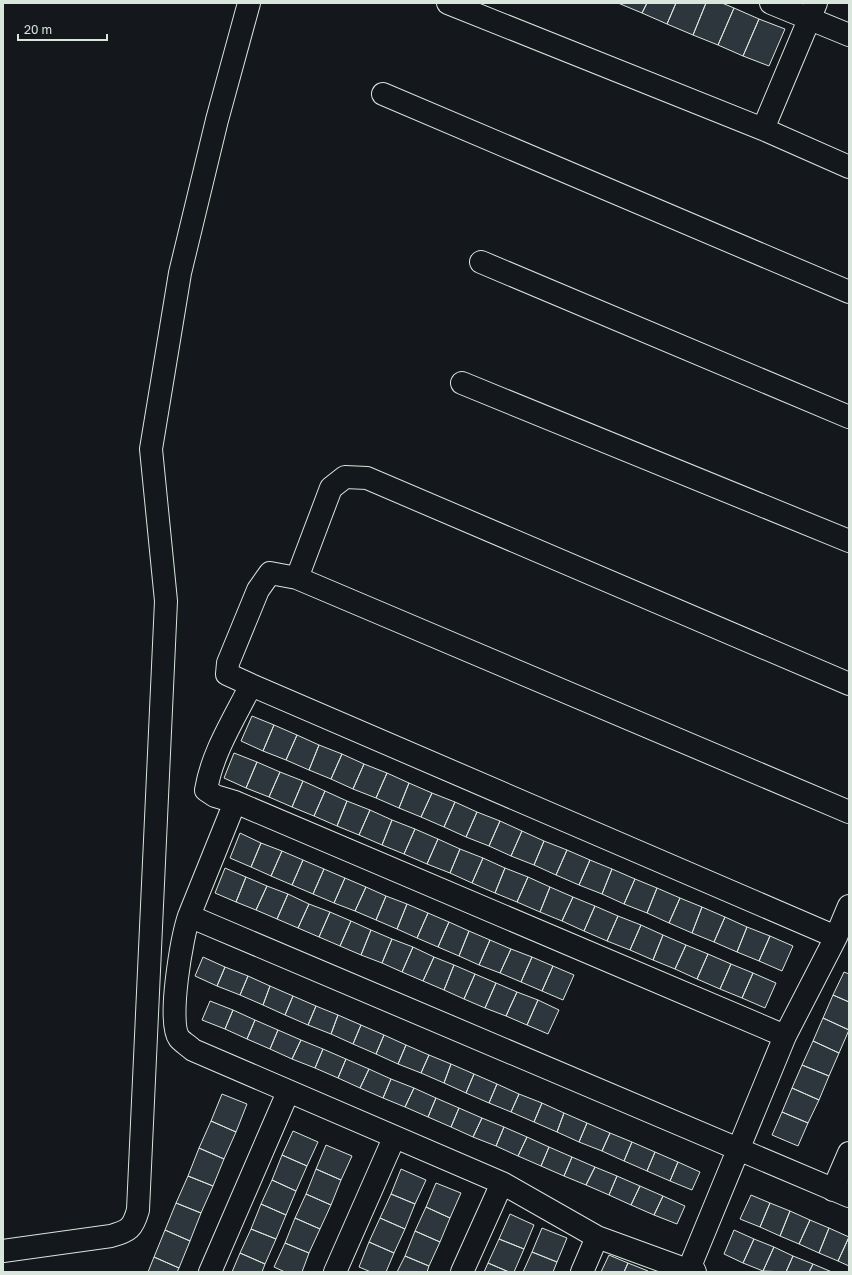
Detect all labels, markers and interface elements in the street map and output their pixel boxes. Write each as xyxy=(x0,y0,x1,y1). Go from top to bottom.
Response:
scale bar xyxy=(18,16,107,42)
text: 20 m xyxy=(24,22,52,37)

